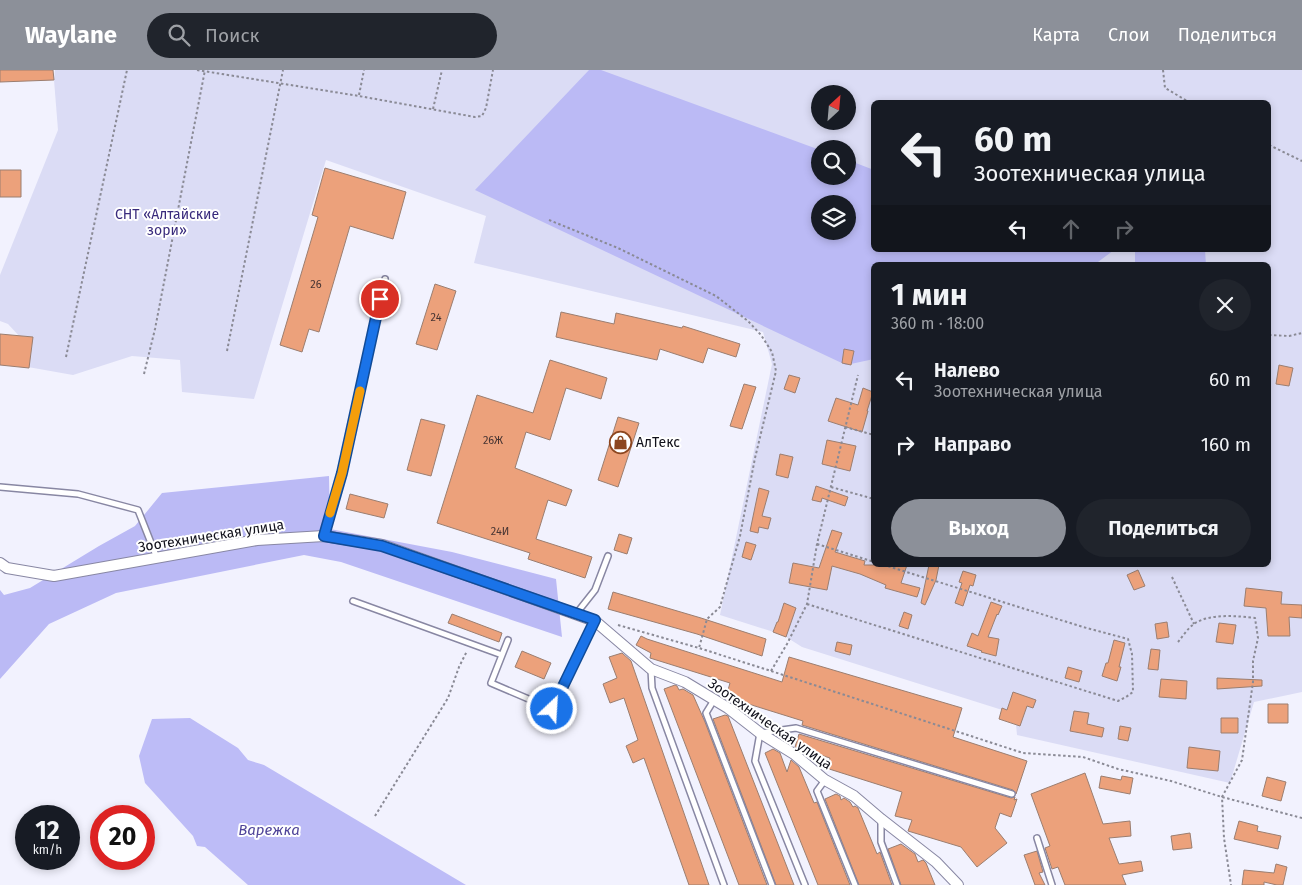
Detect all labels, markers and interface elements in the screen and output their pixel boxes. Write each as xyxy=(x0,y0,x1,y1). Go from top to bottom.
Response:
search box xyxy=(147,13,497,58)
text: Waylane xyxy=(25,21,117,49)
icon: search xyxy=(165,21,193,49)
text: Поиск xyxy=(205,24,259,47)
text: Карта xyxy=(1032,24,1080,46)
text: Слои xyxy=(1108,24,1150,46)
text: Поделиться xyxy=(1178,24,1277,46)
north arrow xyxy=(811,85,856,130)
map controls xyxy=(811,85,856,240)
text: 60 m xyxy=(974,118,1052,160)
icon: left xyxy=(891,120,956,185)
button: search xyxy=(811,140,856,185)
text: Зоотехническая улица xyxy=(974,160,1206,187)
button: layers xyxy=(811,195,856,240)
park label: СНТ «Алтайские зори» xyxy=(115,206,219,239)
icon: left xyxy=(1004,215,1032,243)
icon: ahead xyxy=(1057,215,1085,243)
icon: right xyxy=(1110,215,1138,243)
text: 1 мин xyxy=(891,277,968,313)
house number: 26 xyxy=(310,278,322,291)
pin xyxy=(359,278,401,320)
button: close xyxy=(1199,279,1251,331)
icon: arrive xyxy=(366,285,394,313)
house number: 24 xyxy=(431,311,442,324)
text: 360 m · 18:00 xyxy=(891,314,984,333)
text: Налево xyxy=(934,359,1000,382)
icon: left xyxy=(891,366,919,394)
text: 60 m xyxy=(1209,368,1251,391)
text: Зоотехническая улица xyxy=(934,382,1102,401)
shop icon: АлТекс xyxy=(608,430,632,454)
icon: right xyxy=(891,431,919,459)
text: Направо xyxy=(934,433,1011,456)
text: 160 m xyxy=(1201,433,1251,456)
house number: 26Ж xyxy=(483,434,503,447)
place label: АлТекс xyxy=(636,434,680,451)
button: Выход xyxy=(891,499,1066,557)
button: Поделиться xyxy=(1076,499,1251,557)
street label: Зоотехническая улица xyxy=(137,516,285,556)
house number: 24И xyxy=(491,525,509,538)
street label: Зоотехническая улица xyxy=(705,675,835,773)
position arrow xyxy=(525,682,577,734)
speed limit sign: 20 xyxy=(90,805,155,870)
text: 12 xyxy=(35,816,60,846)
water label: Варежка xyxy=(238,821,300,839)
text: km/h xyxy=(33,843,62,857)

